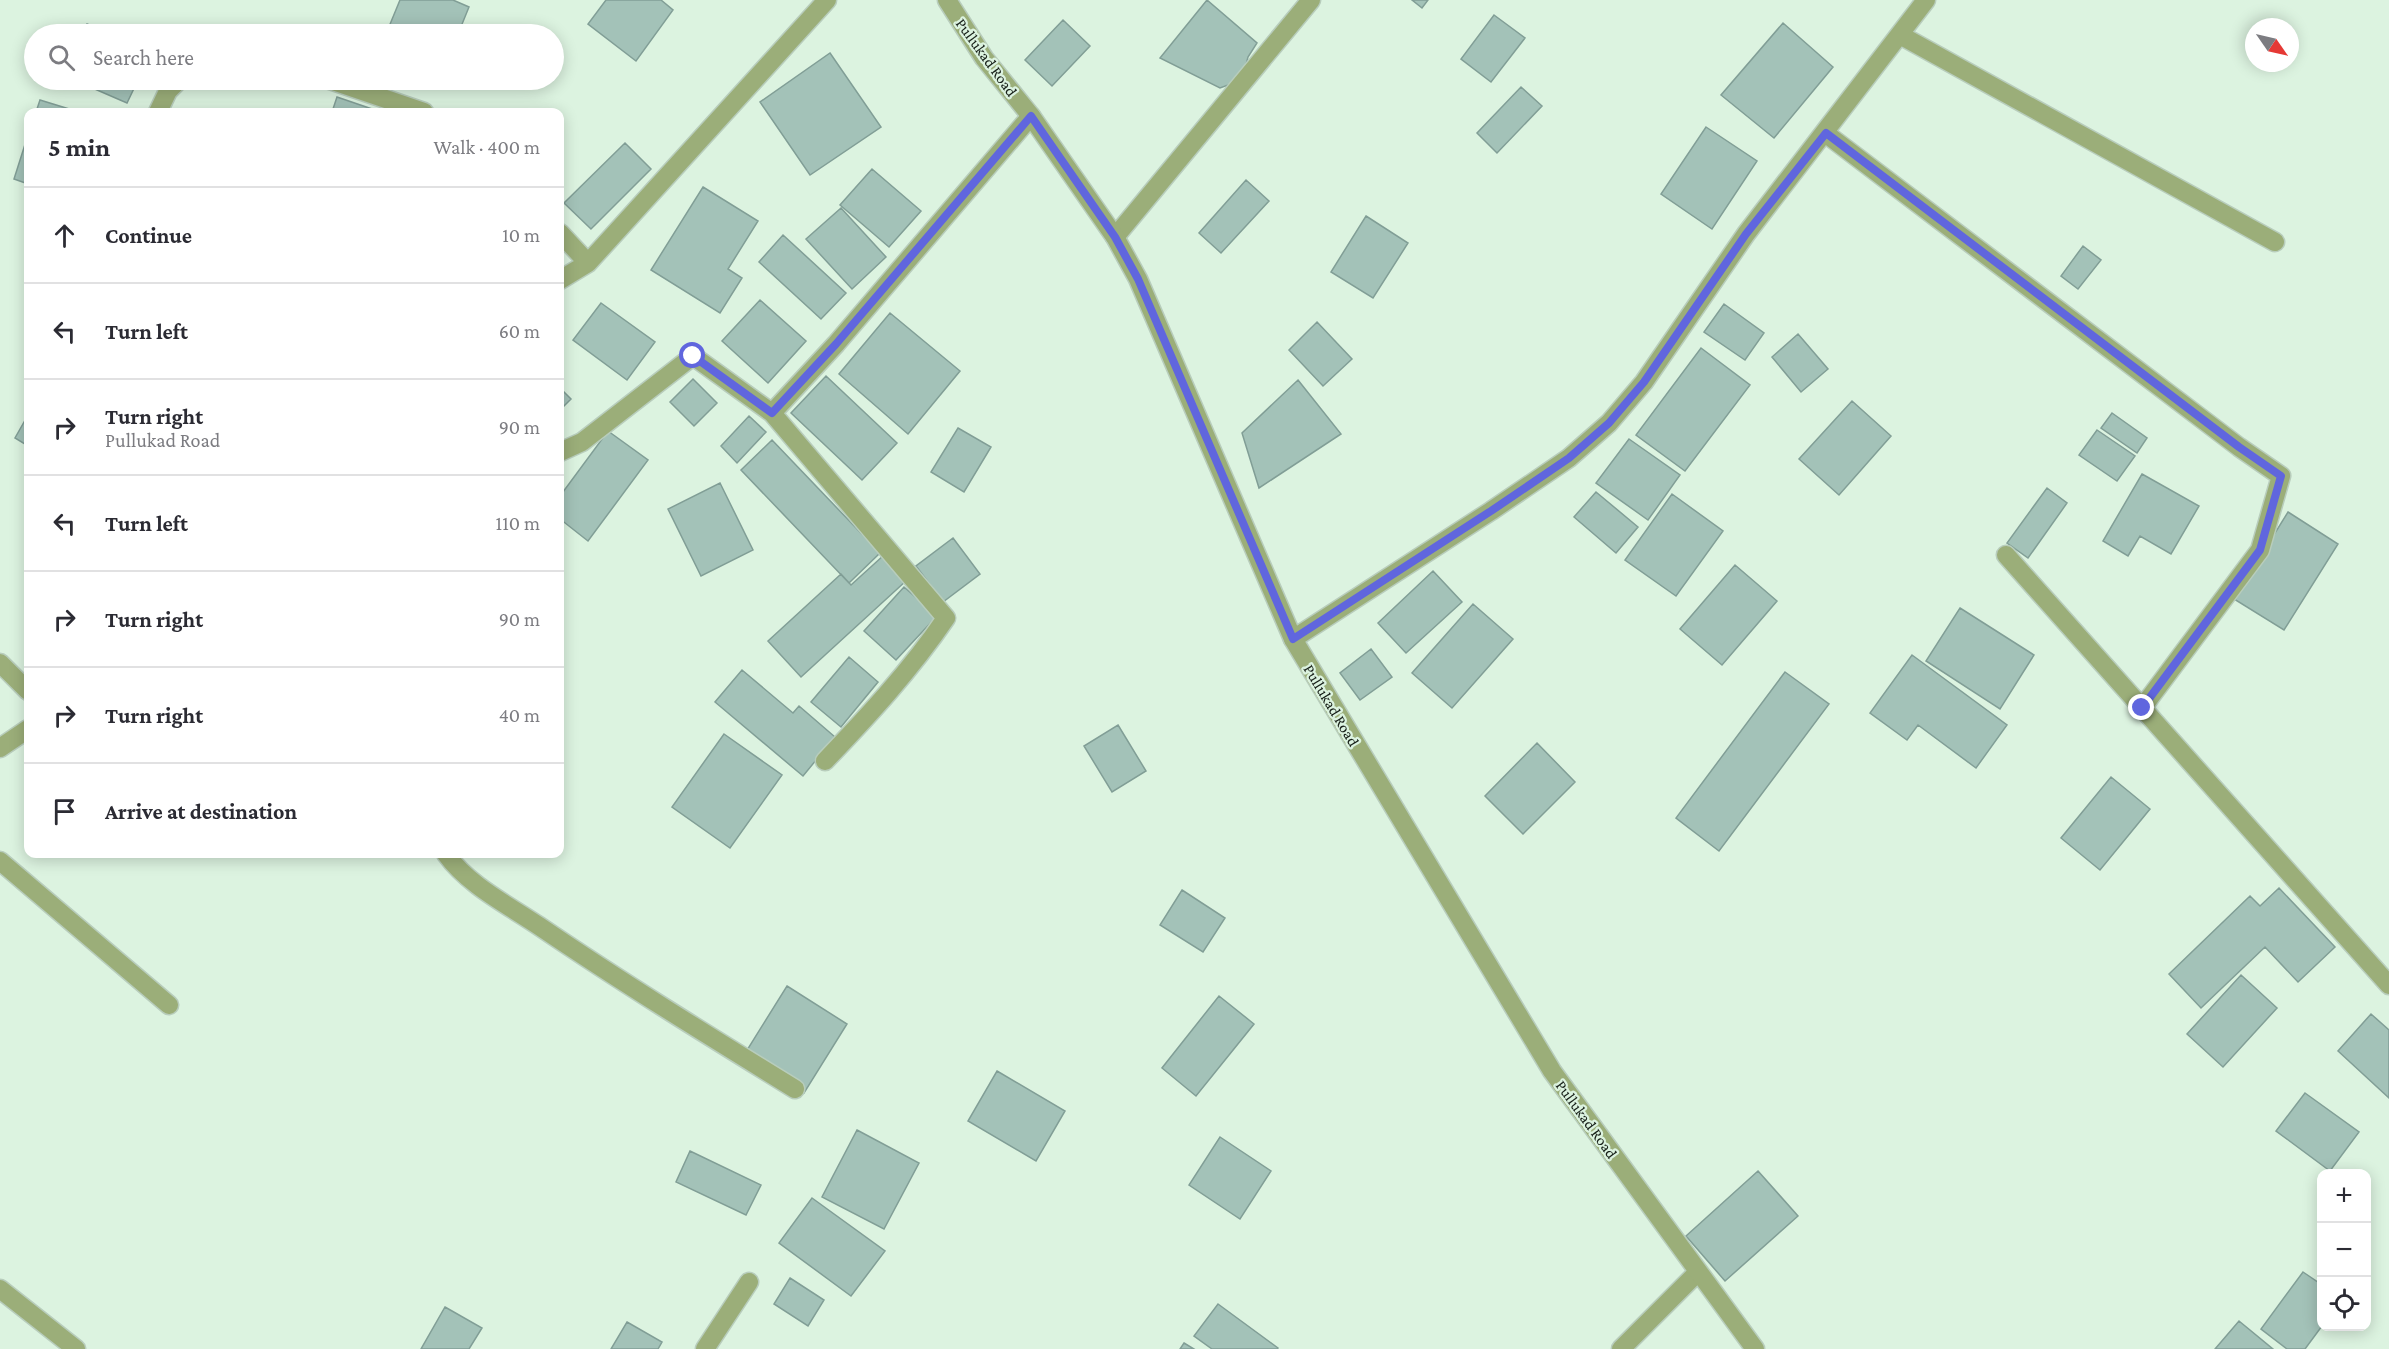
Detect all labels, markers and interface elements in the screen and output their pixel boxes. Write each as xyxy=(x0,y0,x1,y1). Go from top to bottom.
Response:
street label: Pullukad Road xyxy=(953,15,1021,100)
north arrow xyxy=(2245,18,2299,72)
search box xyxy=(24,24,564,90)
icon: search xyxy=(45,41,78,74)
text: Search here xyxy=(93,45,194,70)
text: 5 min xyxy=(48,133,110,162)
text: Walk · 400 m xyxy=(434,136,540,158)
icon: ahead xyxy=(48,219,81,252)
text: Continue xyxy=(105,223,192,248)
text: 10 m xyxy=(502,224,540,246)
icon: left xyxy=(48,315,81,348)
text: Turn left xyxy=(105,319,188,344)
text: 60 m xyxy=(499,320,540,342)
route start xyxy=(679,342,705,368)
text: Turn right xyxy=(105,404,203,429)
icon: right xyxy=(48,411,81,444)
text: 90 m xyxy=(499,416,540,438)
text: Pullukad Road xyxy=(105,429,220,451)
icon: left xyxy=(48,507,81,540)
text: Turn left xyxy=(105,511,188,536)
text: 110 m xyxy=(496,512,540,534)
icon: right xyxy=(48,603,81,636)
text: Turn right xyxy=(105,607,203,632)
text: 90 m xyxy=(499,608,540,630)
street label: Pullukad Road xyxy=(1301,661,1363,750)
route end xyxy=(2128,694,2154,720)
icon: right xyxy=(48,699,81,732)
text: Turn right xyxy=(105,703,203,728)
text: 40 m xyxy=(499,704,540,726)
icon: arrive xyxy=(48,795,81,828)
text: Arrive at destination xyxy=(105,799,297,824)
street label: Pullukad Road xyxy=(1553,1077,1621,1162)
map controls xyxy=(2317,1169,2371,1331)
button: + xyxy=(2317,1169,2371,1223)
button: − xyxy=(2317,1223,2371,1277)
button: locate xyxy=(2317,1277,2371,1331)

